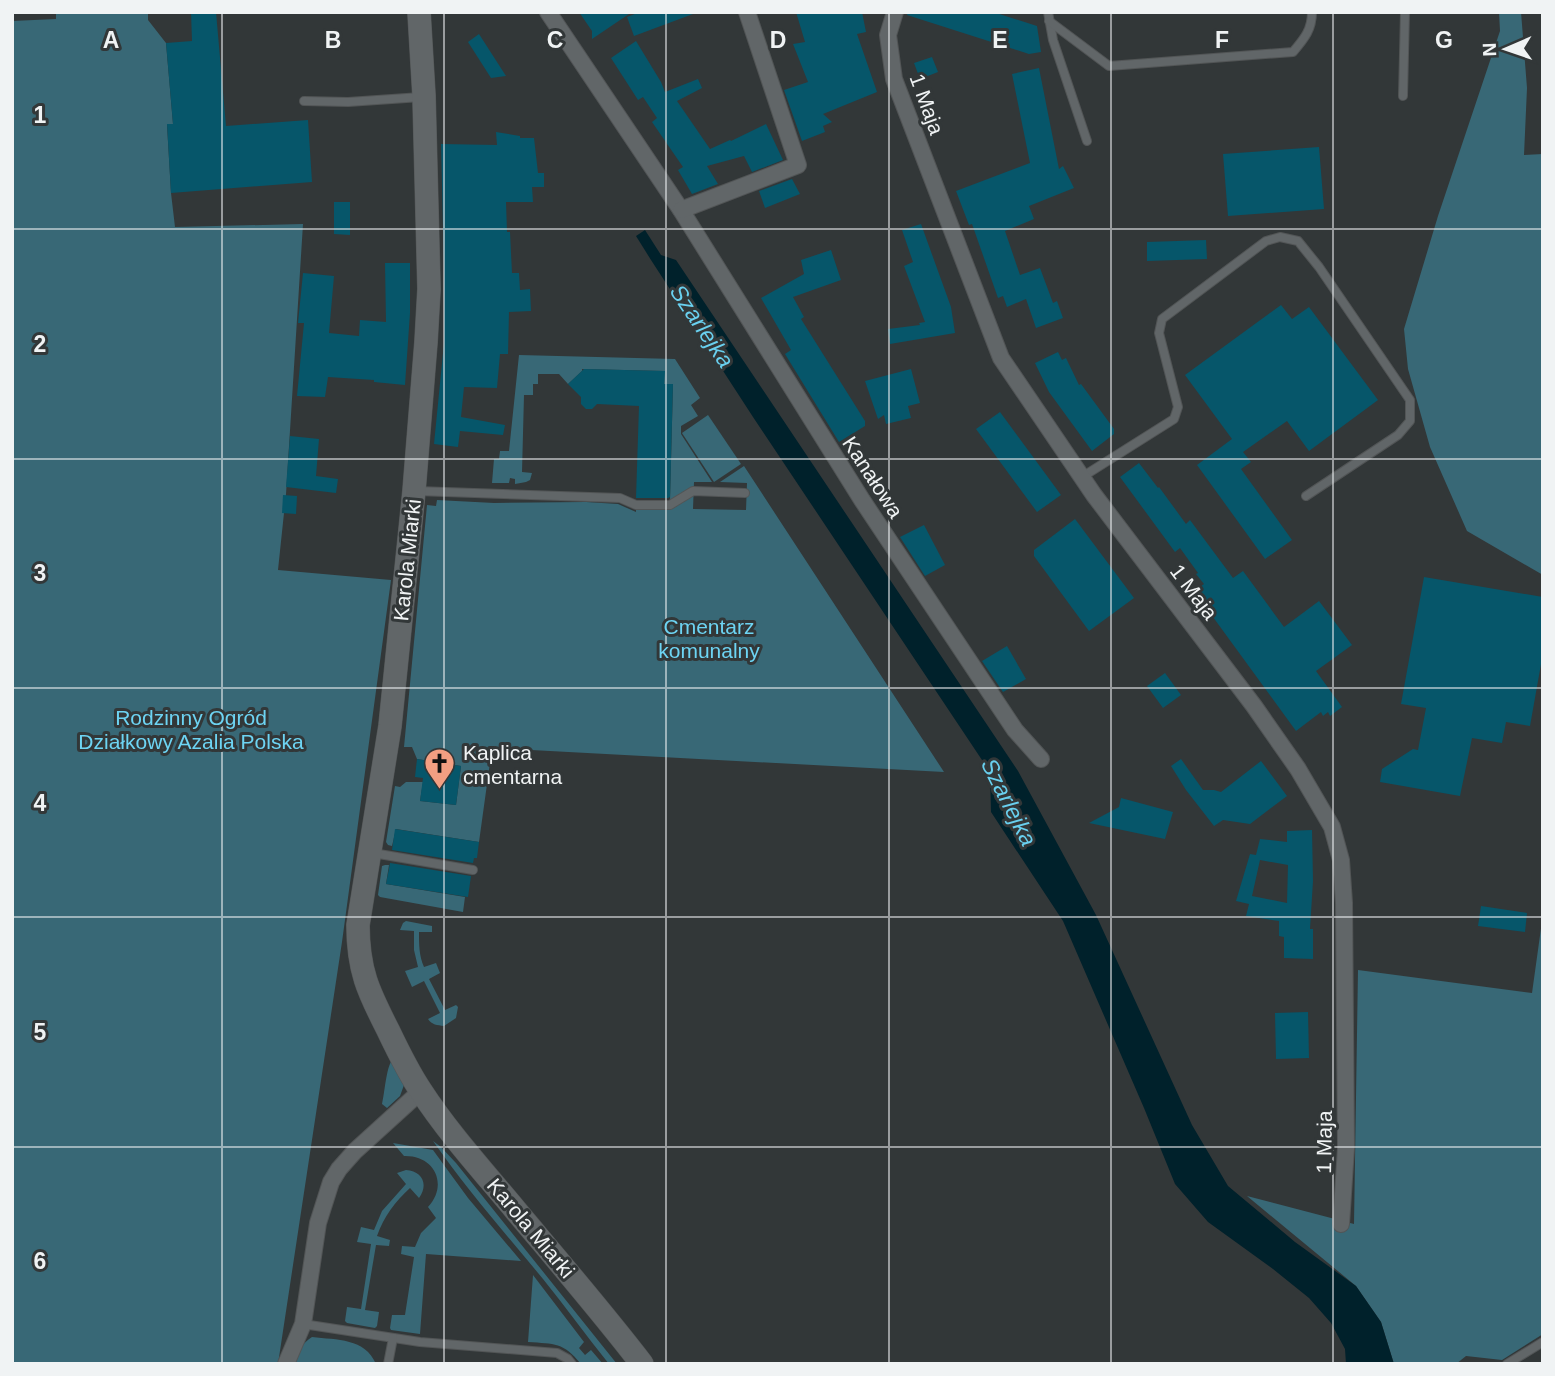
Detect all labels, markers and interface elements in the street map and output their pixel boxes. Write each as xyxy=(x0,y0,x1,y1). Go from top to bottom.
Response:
north arrow xyxy=(1471,14,1541,84)
text: A xyxy=(103,27,119,53)
text: B xyxy=(325,27,341,53)
text: C xyxy=(547,27,563,53)
text: D xyxy=(770,27,786,53)
text: E xyxy=(992,27,1008,53)
text: F xyxy=(1215,27,1229,53)
text: G xyxy=(1435,27,1453,53)
text: N xyxy=(1479,42,1500,57)
street label: 1 Maja xyxy=(905,70,949,138)
text: 1 xyxy=(34,102,47,128)
water label: Szarlejka xyxy=(665,280,739,372)
text: 2 xyxy=(34,331,46,357)
street label: Kanałowa xyxy=(838,432,908,522)
street label: Karola Miarki xyxy=(389,498,425,622)
text: 3 xyxy=(34,560,46,586)
street label: 1 Maja xyxy=(1166,560,1222,624)
park label: Cmentarz komunalny xyxy=(658,615,760,662)
park label: Rodzinny Ogród Działkowy Azalia Polska xyxy=(78,706,304,753)
place label: Kaplica cmentarna xyxy=(463,741,563,788)
church icon: Kaplica cmentarna xyxy=(423,747,457,791)
water label: Szarlejka xyxy=(976,754,1042,850)
text: 4 xyxy=(34,790,47,816)
text: 5 xyxy=(34,1019,47,1045)
street label: 1 Maja xyxy=(1312,1110,1336,1174)
street label: Karola Miarki xyxy=(483,1174,579,1282)
text: 6 xyxy=(34,1248,46,1274)

